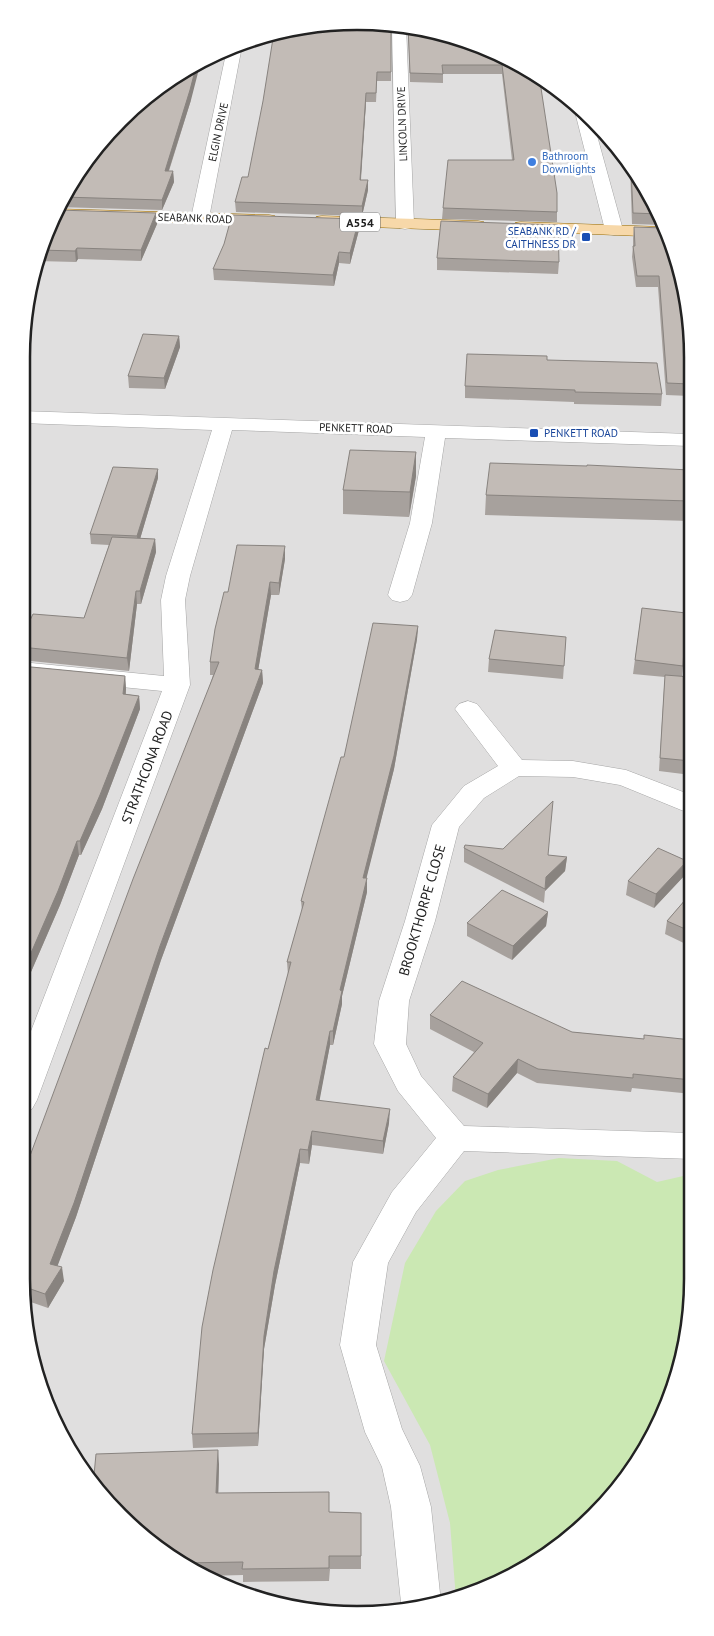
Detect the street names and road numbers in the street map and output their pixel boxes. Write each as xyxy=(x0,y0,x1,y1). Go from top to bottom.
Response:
street label: LINCOLN DRIVE xyxy=(394,86,410,162)
street label: ELGIN DRIVE xyxy=(205,101,231,163)
street label: SEABANK ROAD xyxy=(157,210,233,226)
road number: A554 xyxy=(340,212,380,232)
street label: PENKETT ROAD xyxy=(319,420,393,436)
street label: STRATHCONA ROAD xyxy=(117,708,177,826)
street label: BROOKTHORPE CLOSE xyxy=(395,842,449,978)

